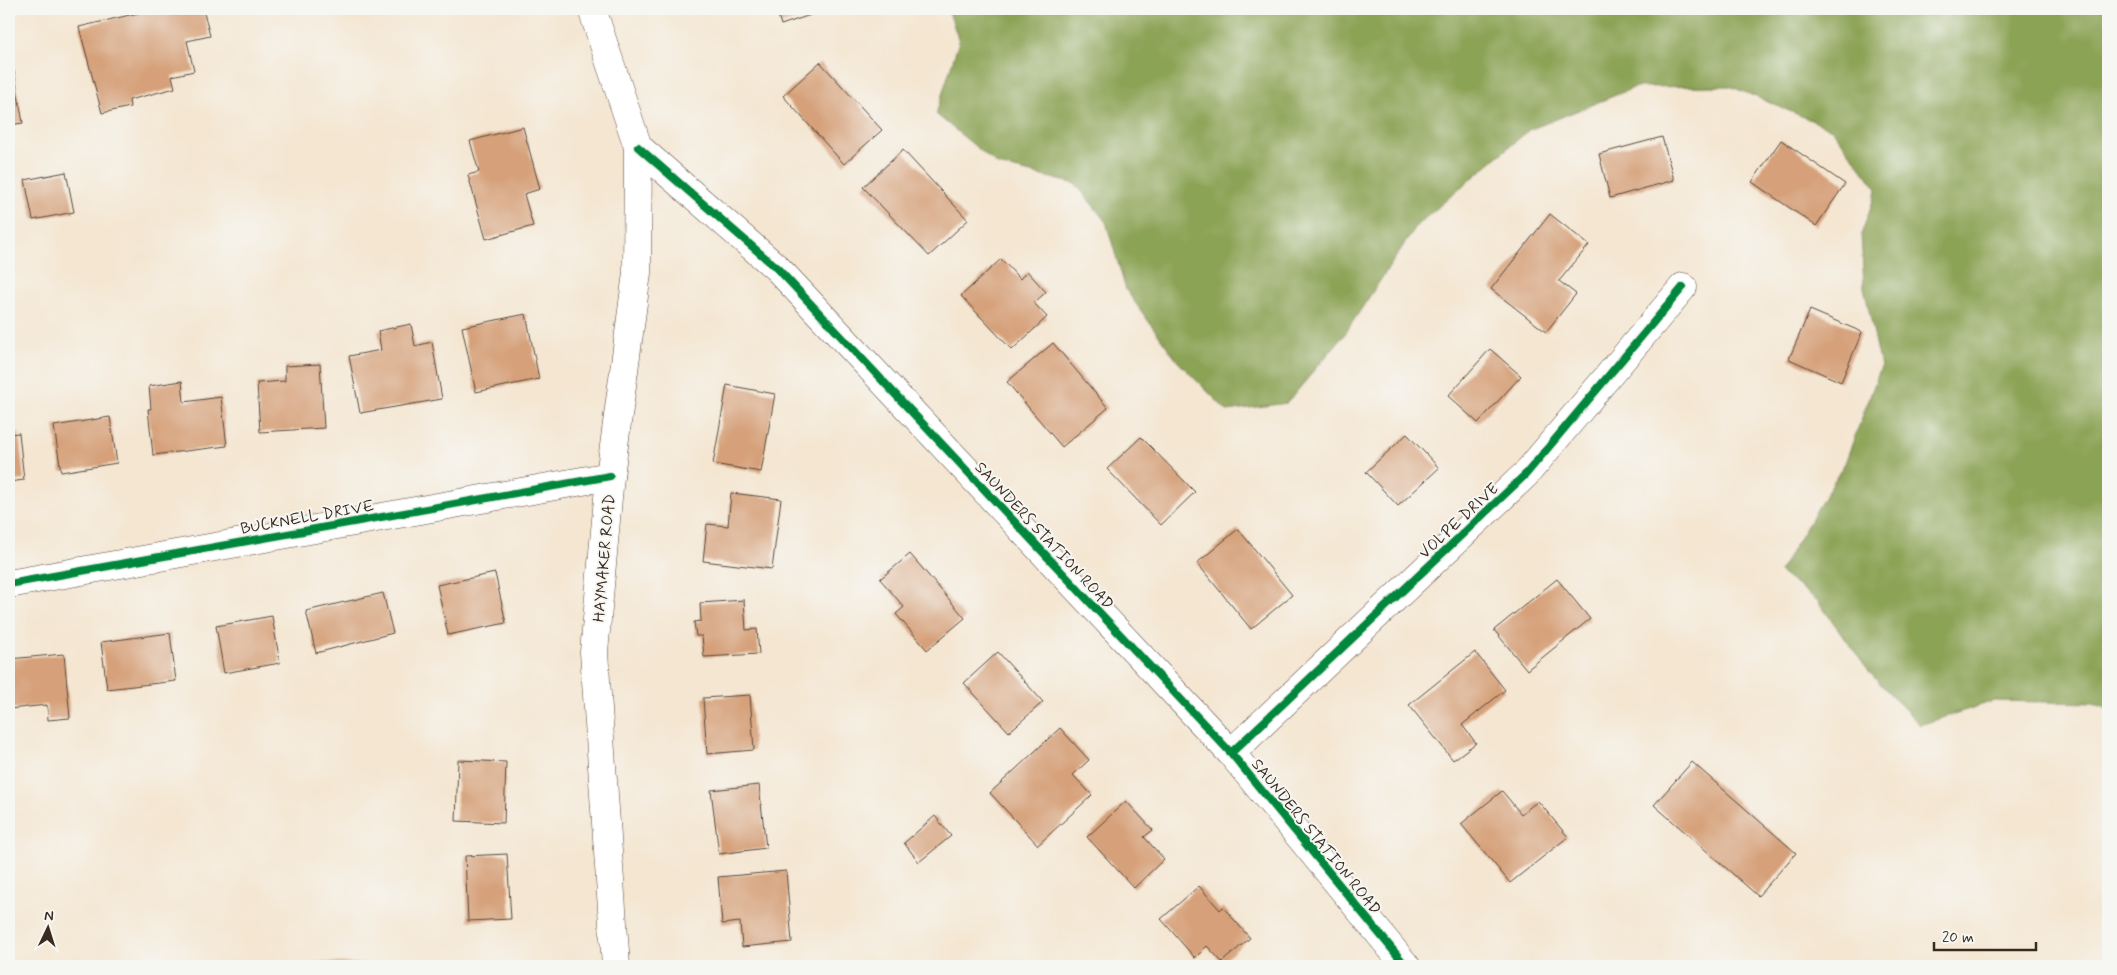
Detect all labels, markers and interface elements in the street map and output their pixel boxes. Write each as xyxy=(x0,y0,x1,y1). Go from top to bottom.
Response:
street label: SAUNDERS STATION ROAD xyxy=(970,458,1118,614)
street label: VOLPE DRIVE xyxy=(1415,479,1503,564)
street label: HAYMAKER ROAD xyxy=(588,493,621,623)
street label: BUCKNELL DRIVE xyxy=(239,495,376,540)
street label: SAUNDERS STATION ROAD xyxy=(1246,755,1385,919)
north arrow xyxy=(22,902,72,952)
text: N xyxy=(44,907,54,925)
scale bar xyxy=(1934,920,2037,952)
text: 20 m xyxy=(1942,928,1974,948)

